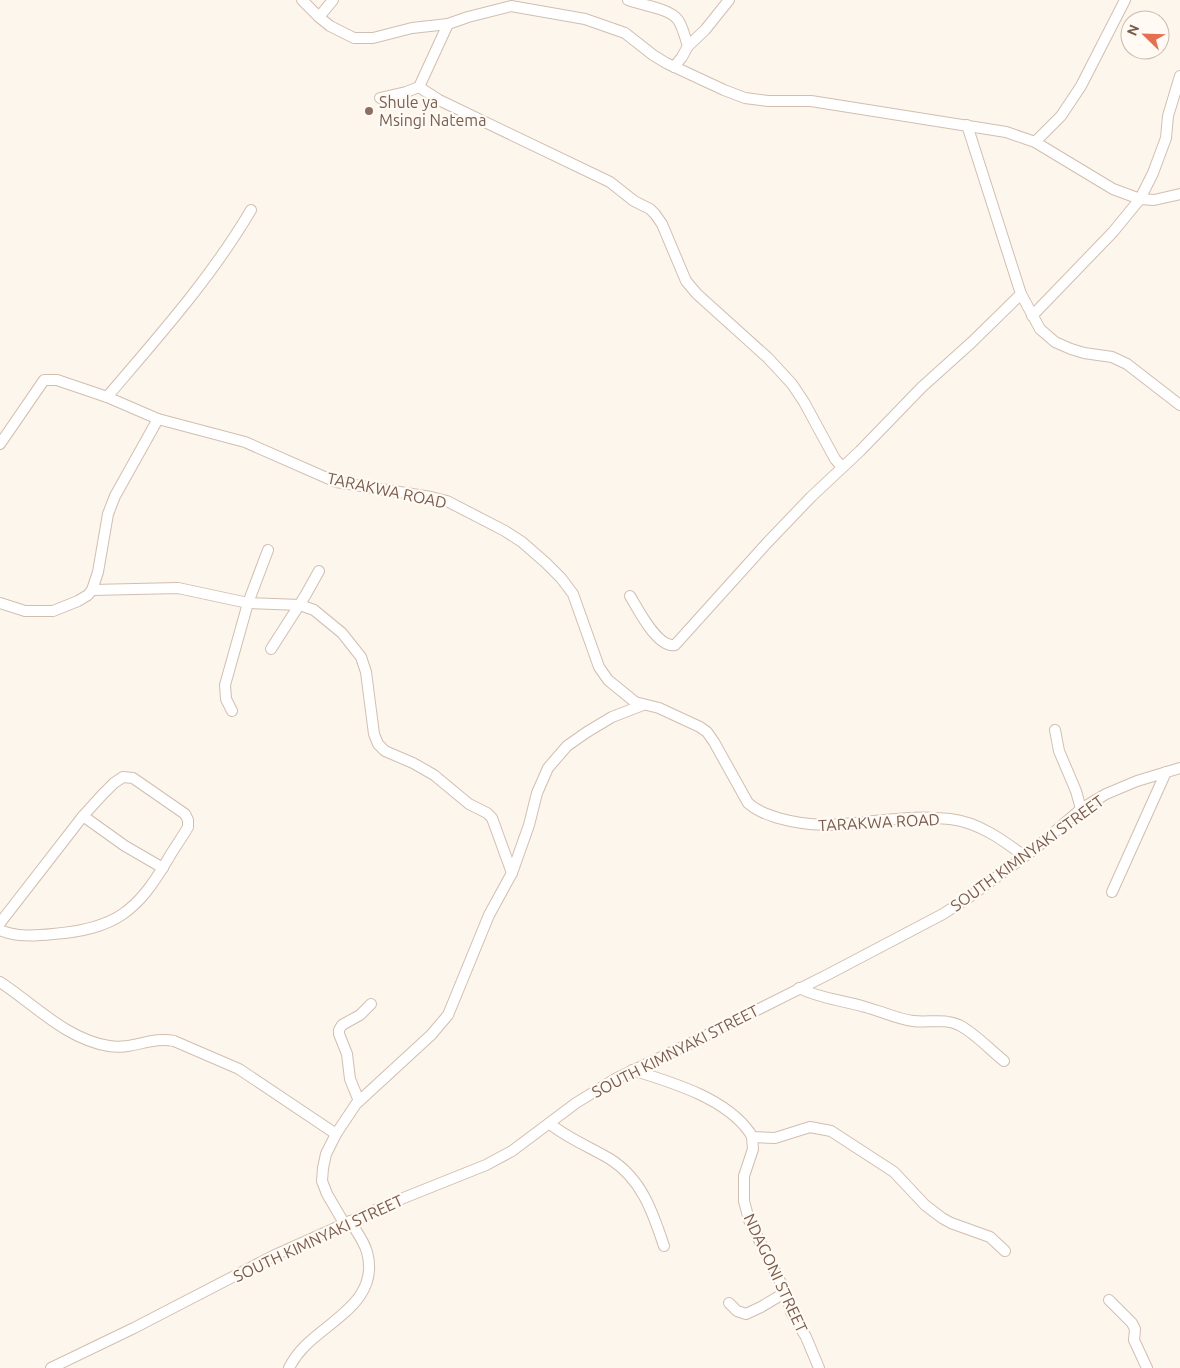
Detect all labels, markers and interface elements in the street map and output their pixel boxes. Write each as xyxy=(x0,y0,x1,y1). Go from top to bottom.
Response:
north arrow xyxy=(1120,10,1170,60)
text: N xyxy=(1124,22,1142,38)
place label: Shule ya Msingi Natema xyxy=(379,93,486,129)
marker: Shule ya Msingi Natema xyxy=(363,105,375,117)
street label: TARAKWA ROAD xyxy=(326,469,448,511)
street label: SOUTH KIMNYAKI STREET xyxy=(947,791,1107,915)
street label: TARAKWA ROAD xyxy=(818,810,940,834)
street label: SOUTH KIMNYAKI STREET xyxy=(589,1001,761,1101)
street label: SOUTH KIMNYAKI STREET xyxy=(230,1191,406,1285)
street label: NDAGONI STREET xyxy=(741,1211,811,1335)

